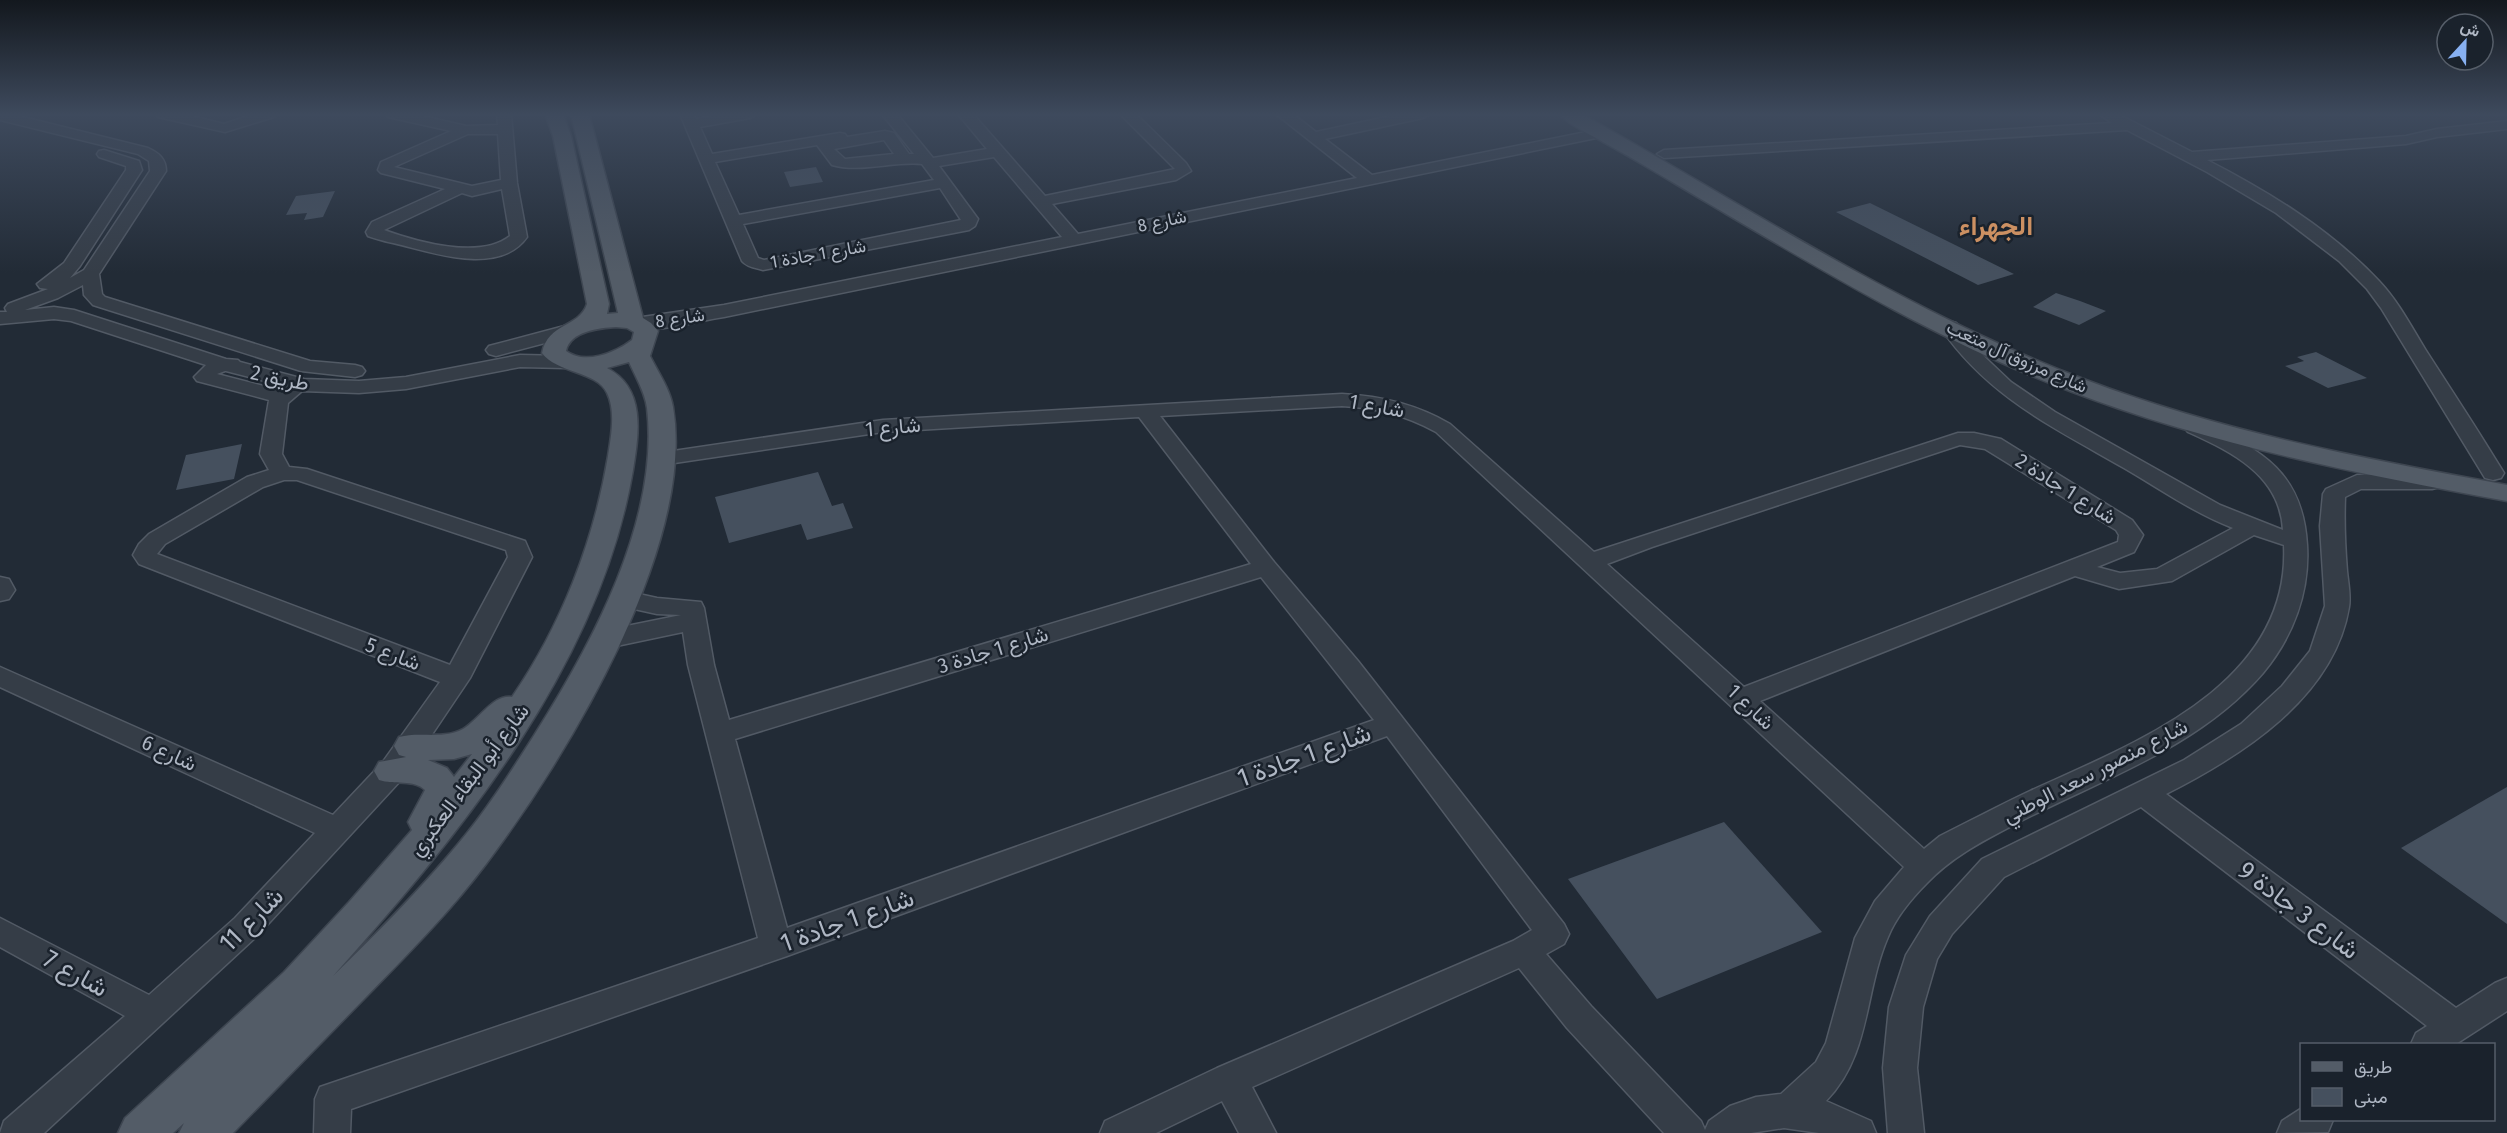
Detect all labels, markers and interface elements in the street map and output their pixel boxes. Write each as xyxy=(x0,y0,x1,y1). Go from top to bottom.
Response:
north arrow xyxy=(2435,12,2495,72)
text: ش xyxy=(2458,16,2483,41)
street label: شارع 8 xyxy=(1136,205,1189,238)
district label: الجهراء xyxy=(1959,210,2033,243)
street label: شارع 1 جادة 1 xyxy=(768,235,868,274)
street label: شارع 8 xyxy=(654,304,706,333)
street label: شارع مرزوق آل متعب xyxy=(1943,316,2091,399)
street label: طريق 2 xyxy=(249,359,311,397)
street label: شارع 1 xyxy=(1347,388,1407,425)
street label: شارع 1 xyxy=(864,412,922,443)
street label: شارع 1 جادة 2 xyxy=(2010,448,2121,531)
street label: شارع 1 جادة 3 xyxy=(935,621,1052,680)
street label: شارع 5 xyxy=(361,632,424,677)
street label: شارع 1 xyxy=(1721,679,1780,736)
street label: شارع أبو البقاء العكبري xyxy=(403,699,538,864)
street label: شارع منصور سعد الوطني xyxy=(1998,713,2194,833)
street label: شارع 1 جادة 1 xyxy=(1233,717,1376,796)
street label: شارع 6 xyxy=(137,729,201,778)
street label: شارع 3 جادة 9 xyxy=(2231,855,2365,968)
street label: شارع 11 xyxy=(213,881,291,959)
street label: شارع 1 جادة 1 xyxy=(776,882,919,961)
street label: شارع 7 xyxy=(37,943,113,1005)
legend xyxy=(2300,1043,2495,1121)
text: طريق xyxy=(2354,1056,2392,1078)
text: مبنى xyxy=(2354,1086,2388,1108)

